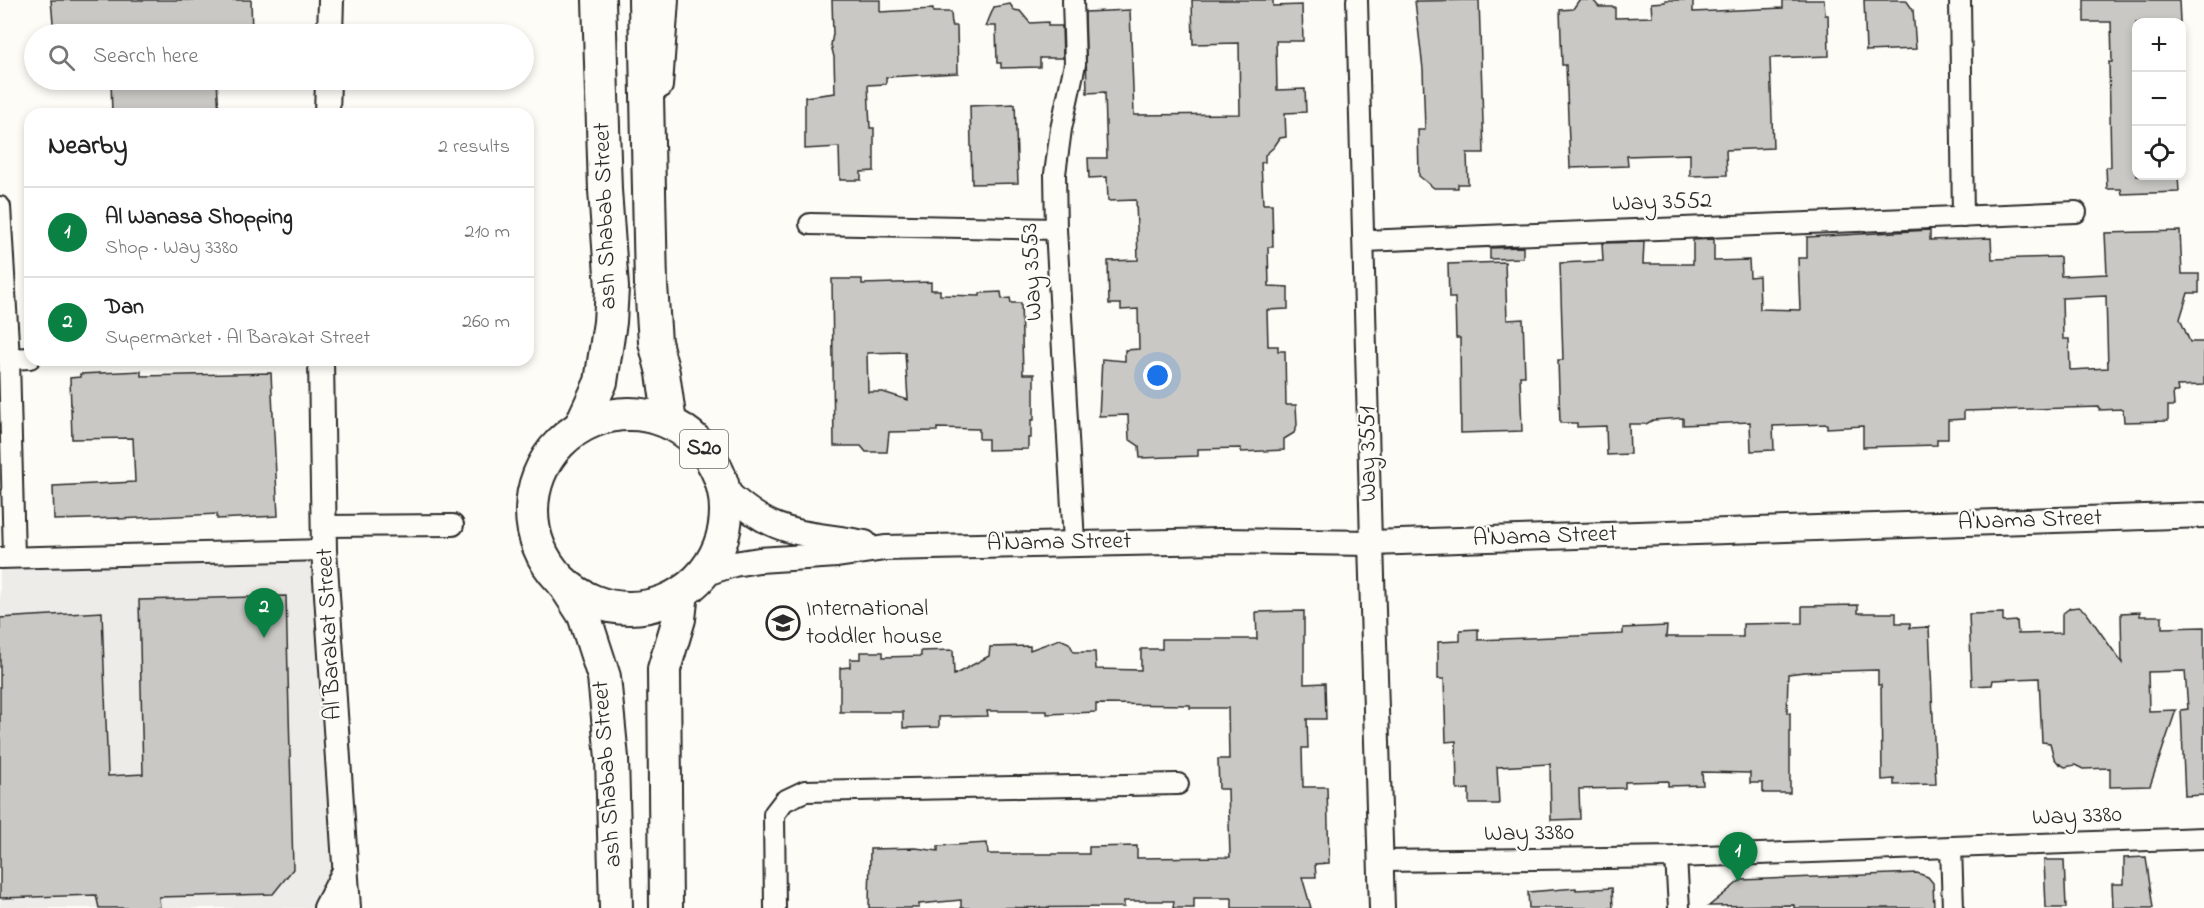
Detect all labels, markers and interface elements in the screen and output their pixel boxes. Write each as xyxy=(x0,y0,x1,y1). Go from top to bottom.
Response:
map controls xyxy=(2132,18,2186,180)
button: + xyxy=(2132,18,2186,72)
search box xyxy=(24,24,534,90)
icon: search xyxy=(45,41,78,74)
text: Search here xyxy=(93,41,198,73)
button: − xyxy=(2132,72,2186,126)
street label: ash Shabab Street xyxy=(585,122,627,310)
button: locate xyxy=(2132,126,2186,180)
text: Nearby xyxy=(48,128,127,166)
text: 2 results xyxy=(438,133,510,162)
street label: Way 3552 xyxy=(1611,184,1713,223)
text: Al Wanasa Shopping xyxy=(105,202,293,234)
text: 1 xyxy=(64,218,71,247)
text: 210 m xyxy=(465,218,510,247)
street label: Way 3553 xyxy=(1013,222,1054,322)
text: Shop · Way 3380 xyxy=(105,234,238,263)
text: Dan xyxy=(105,292,144,324)
text: 2 xyxy=(63,308,72,337)
text: 260 m xyxy=(462,308,510,337)
text: Supermarket · Al Barakat Street xyxy=(105,324,370,353)
your location xyxy=(1143,361,1172,390)
street label: Way 3551 xyxy=(1351,405,1388,502)
road number: S20 xyxy=(680,430,728,468)
street label: A'Nama Street xyxy=(1957,501,2103,541)
street label: A'Nama Street xyxy=(1472,517,1618,557)
street label: A'Nama Street xyxy=(986,524,1132,562)
street label: Al Barakat Street xyxy=(308,547,352,721)
pin: 2 xyxy=(244,588,284,638)
place label: International toddler house xyxy=(806,592,942,655)
school or university icon: International toddler house xyxy=(765,605,801,641)
street label: ash Shabab Street xyxy=(584,679,632,869)
street label: Way 3380 xyxy=(2031,798,2123,837)
street label: Way 3380 xyxy=(1484,816,1574,853)
pin: 1 xyxy=(1718,832,1758,882)

